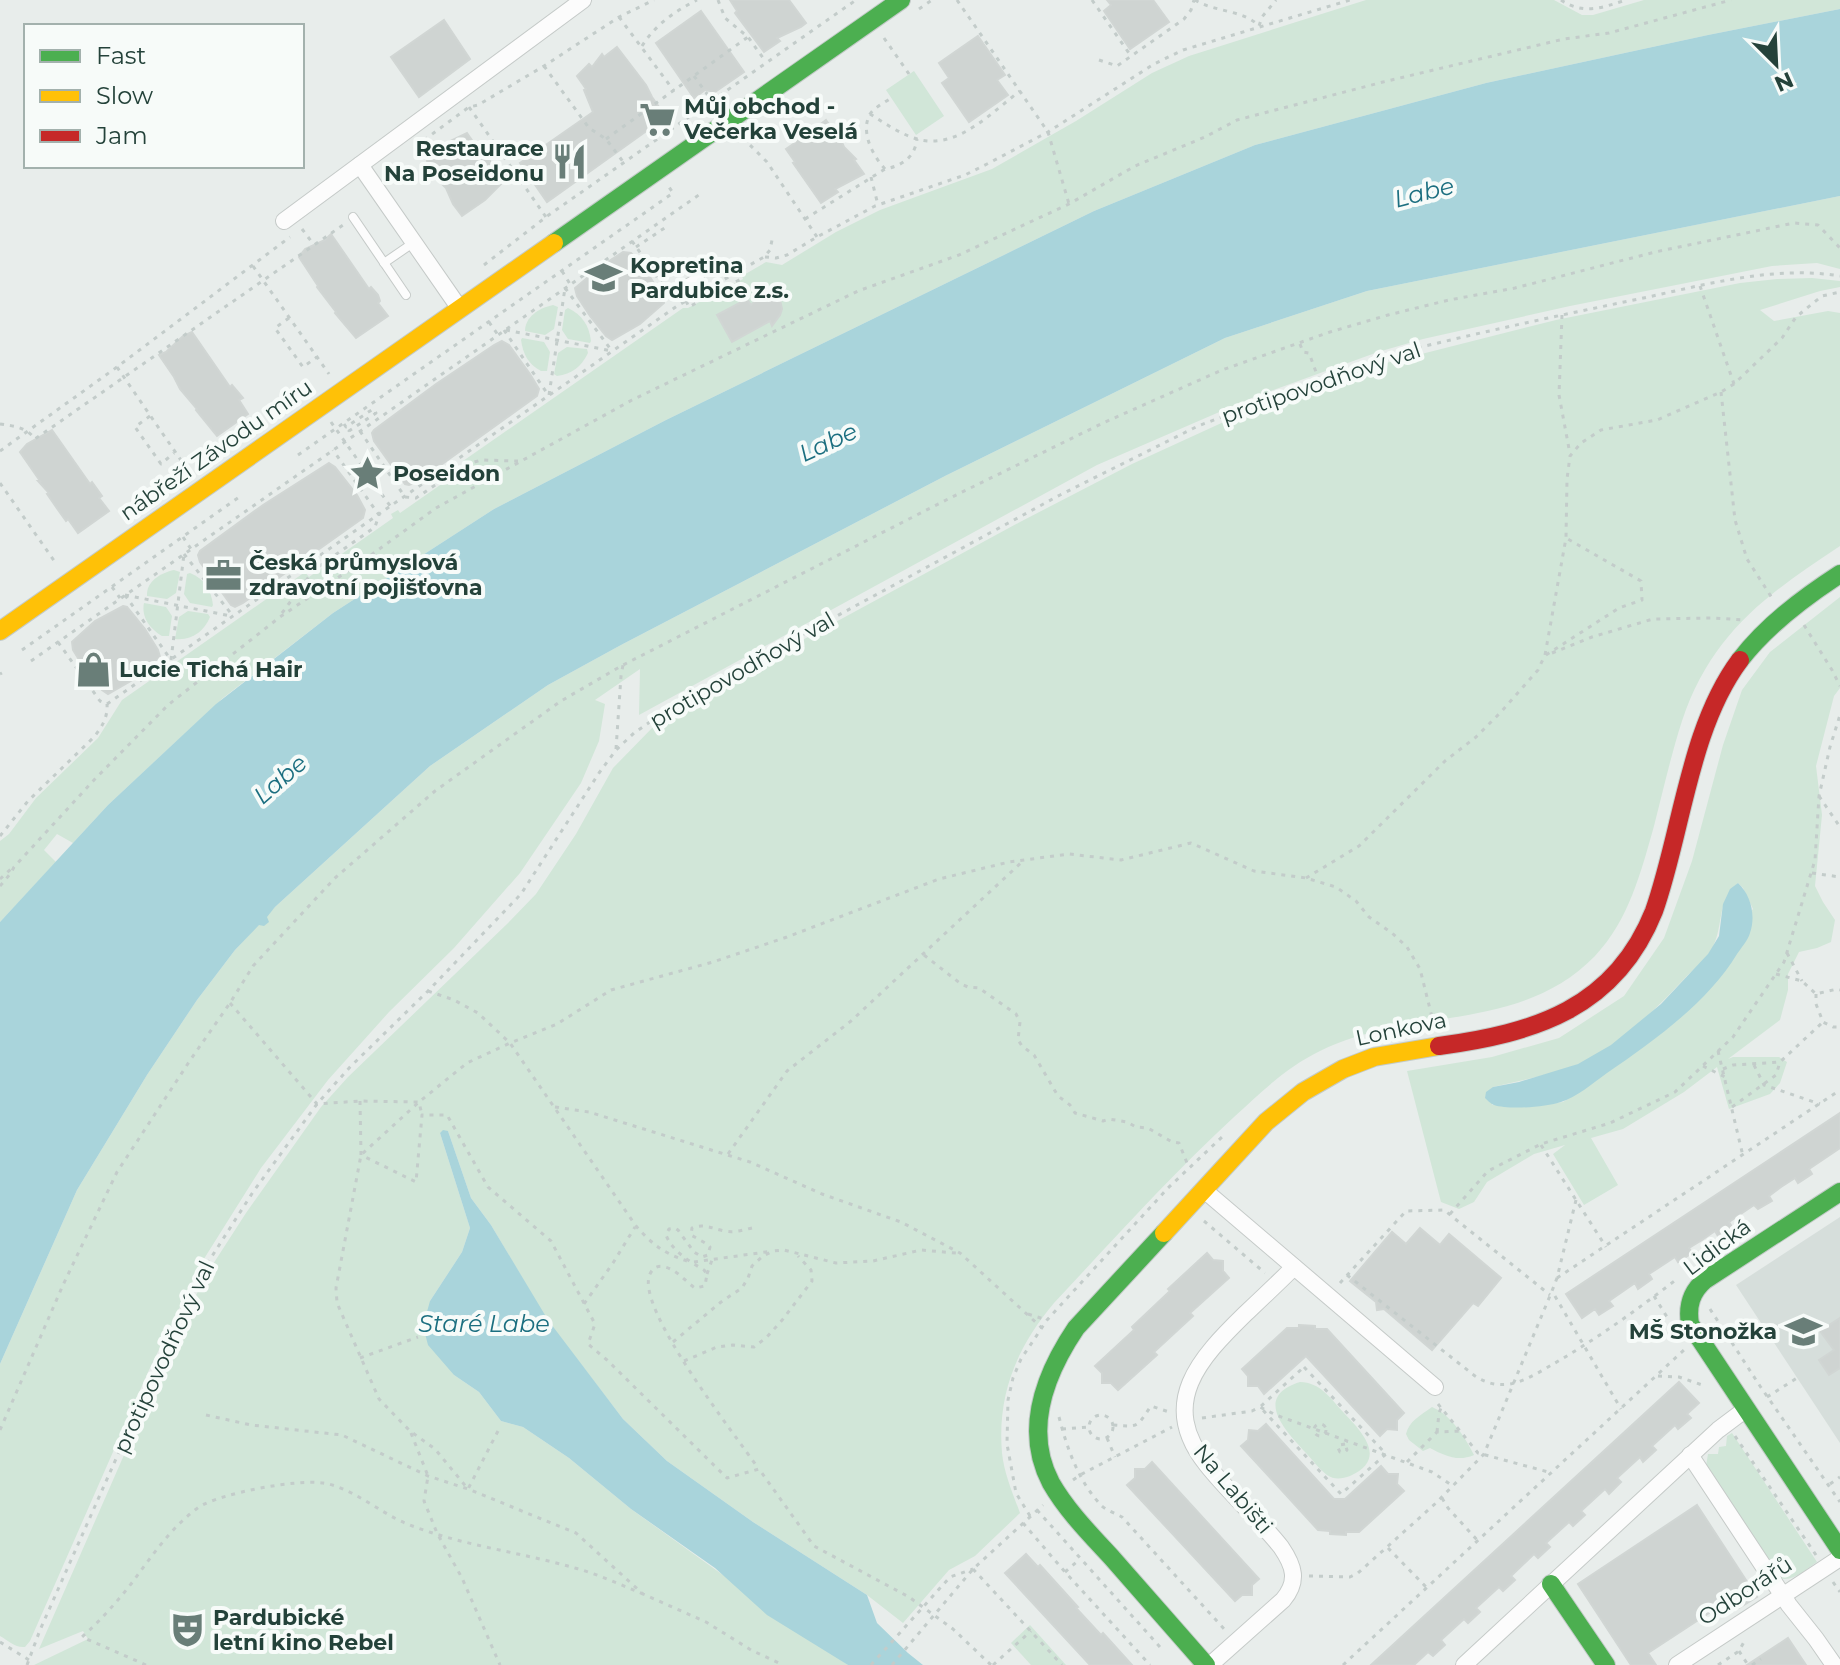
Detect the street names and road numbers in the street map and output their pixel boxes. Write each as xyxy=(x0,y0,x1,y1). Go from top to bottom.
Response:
street label: protipovodňový val xyxy=(1218,336,1424,430)
street label: nábřeží Závodu míru xyxy=(115,373,317,527)
street label: protipovodňový val xyxy=(645,606,839,734)
street label: Lonkova xyxy=(1353,1006,1449,1052)
street label: Lidická xyxy=(1678,1213,1756,1281)
street label: protipovodňový val xyxy=(108,1257,220,1457)
street label: Na Labišti xyxy=(1188,1439,1278,1539)
street label: Odborářů xyxy=(1693,1551,1797,1631)

